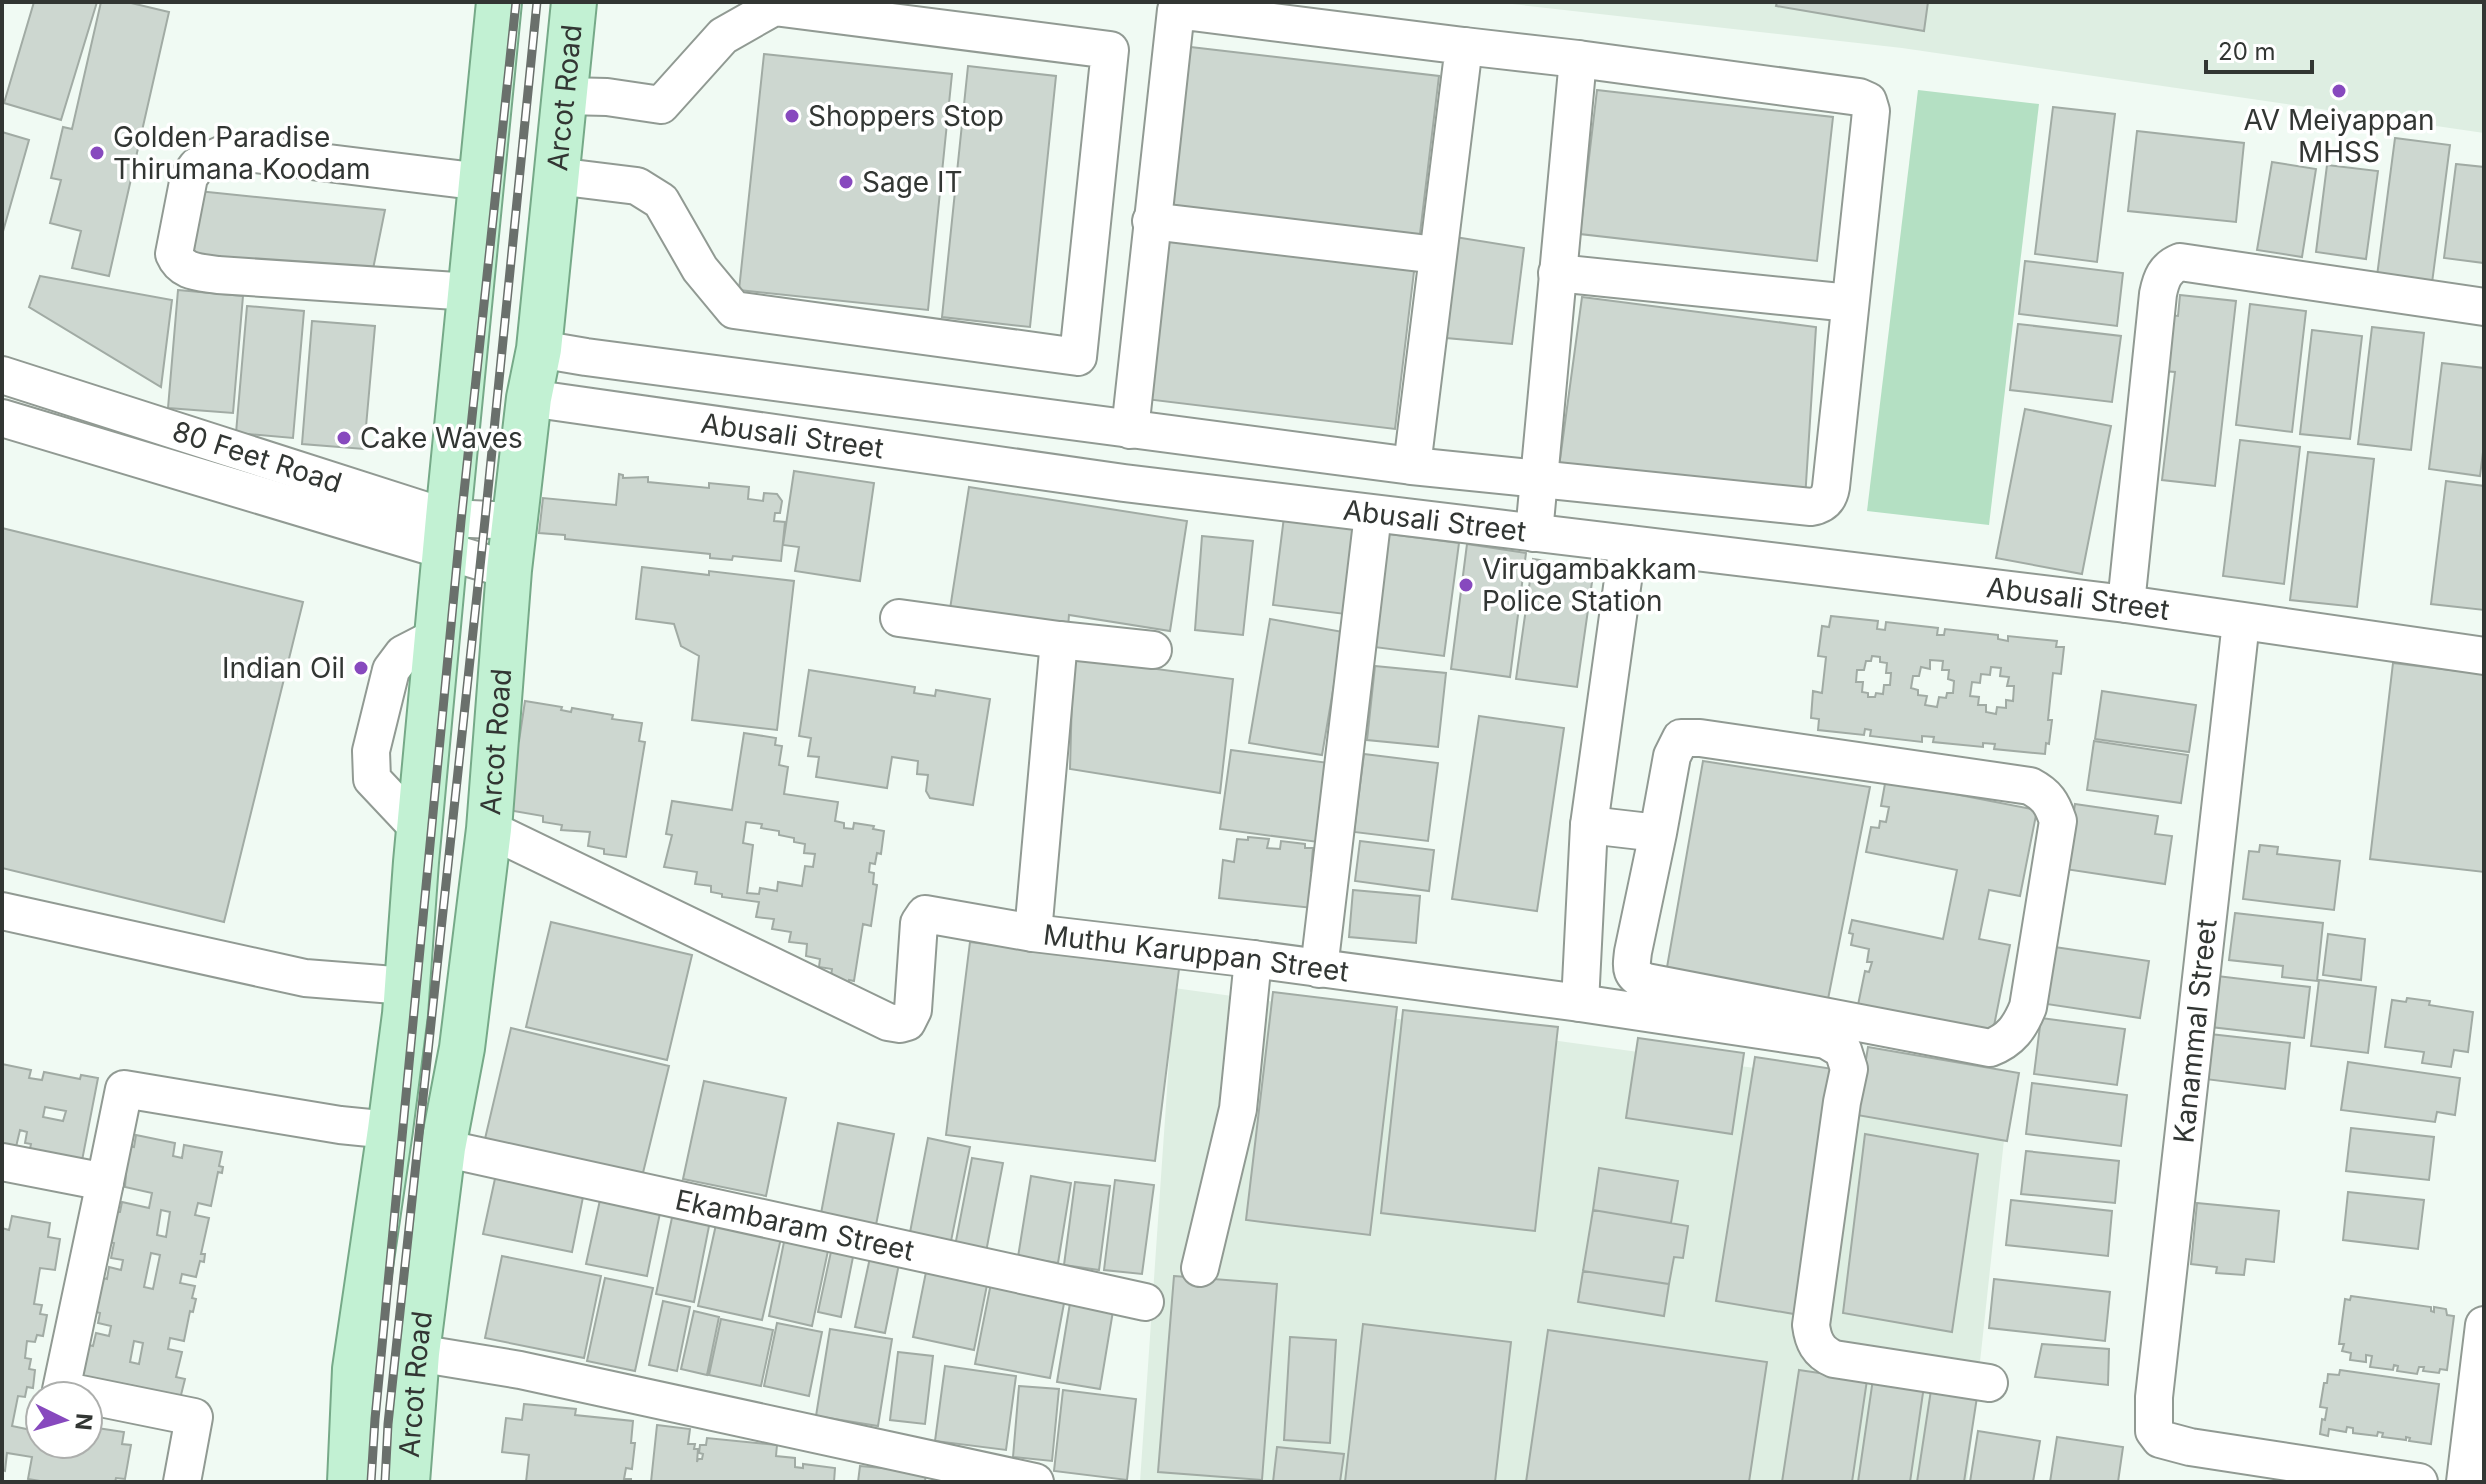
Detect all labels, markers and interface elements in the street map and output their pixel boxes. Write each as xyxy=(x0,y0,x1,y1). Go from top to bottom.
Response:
street label: Arcot Road xyxy=(540,23,589,172)
scale bar xyxy=(2206,24,2312,74)
text: 20 m xyxy=(2218,37,2276,66)
marker: AV Meiyappan MHSS xyxy=(2330,82,2348,100)
place label: Shoppers Stop xyxy=(808,99,1004,133)
place label: AV Meiyappan MHSS xyxy=(2243,103,2435,169)
marker: Shoppers Stop xyxy=(783,107,801,125)
place label: Golden Paradise Thirumana Koodam xyxy=(113,120,371,186)
marker: Golden Paradise Thirumana Koodam xyxy=(88,144,106,162)
place label: Sage IT xyxy=(862,165,963,199)
marker: Sage IT xyxy=(837,173,855,191)
street label: Abusali Street xyxy=(699,406,886,465)
street label: 80 Feet Road xyxy=(168,414,346,500)
place label: Cake Waves xyxy=(360,421,523,455)
marker: Cake Waves xyxy=(335,429,353,447)
street label: Abusali Street xyxy=(1341,493,1528,548)
place label: Virugambakkam Police Station xyxy=(1482,552,1697,618)
street label: Abusali Street xyxy=(1985,570,2172,627)
marker: Virugambakkam Police Station xyxy=(1457,576,1475,594)
place label: Indian Oil xyxy=(222,651,345,685)
marker: Indian Oil xyxy=(352,659,370,677)
street label: Arcot Road xyxy=(473,667,518,816)
street label: Muthu Karuppan Street xyxy=(1041,917,1351,989)
street label: Kanammal Street xyxy=(2166,917,2224,1145)
street label: Ekambaram Street xyxy=(672,1182,917,1268)
street label: Arcot Road xyxy=(392,1309,439,1459)
north arrow xyxy=(24,1380,104,1460)
text: N xyxy=(70,1412,98,1431)

